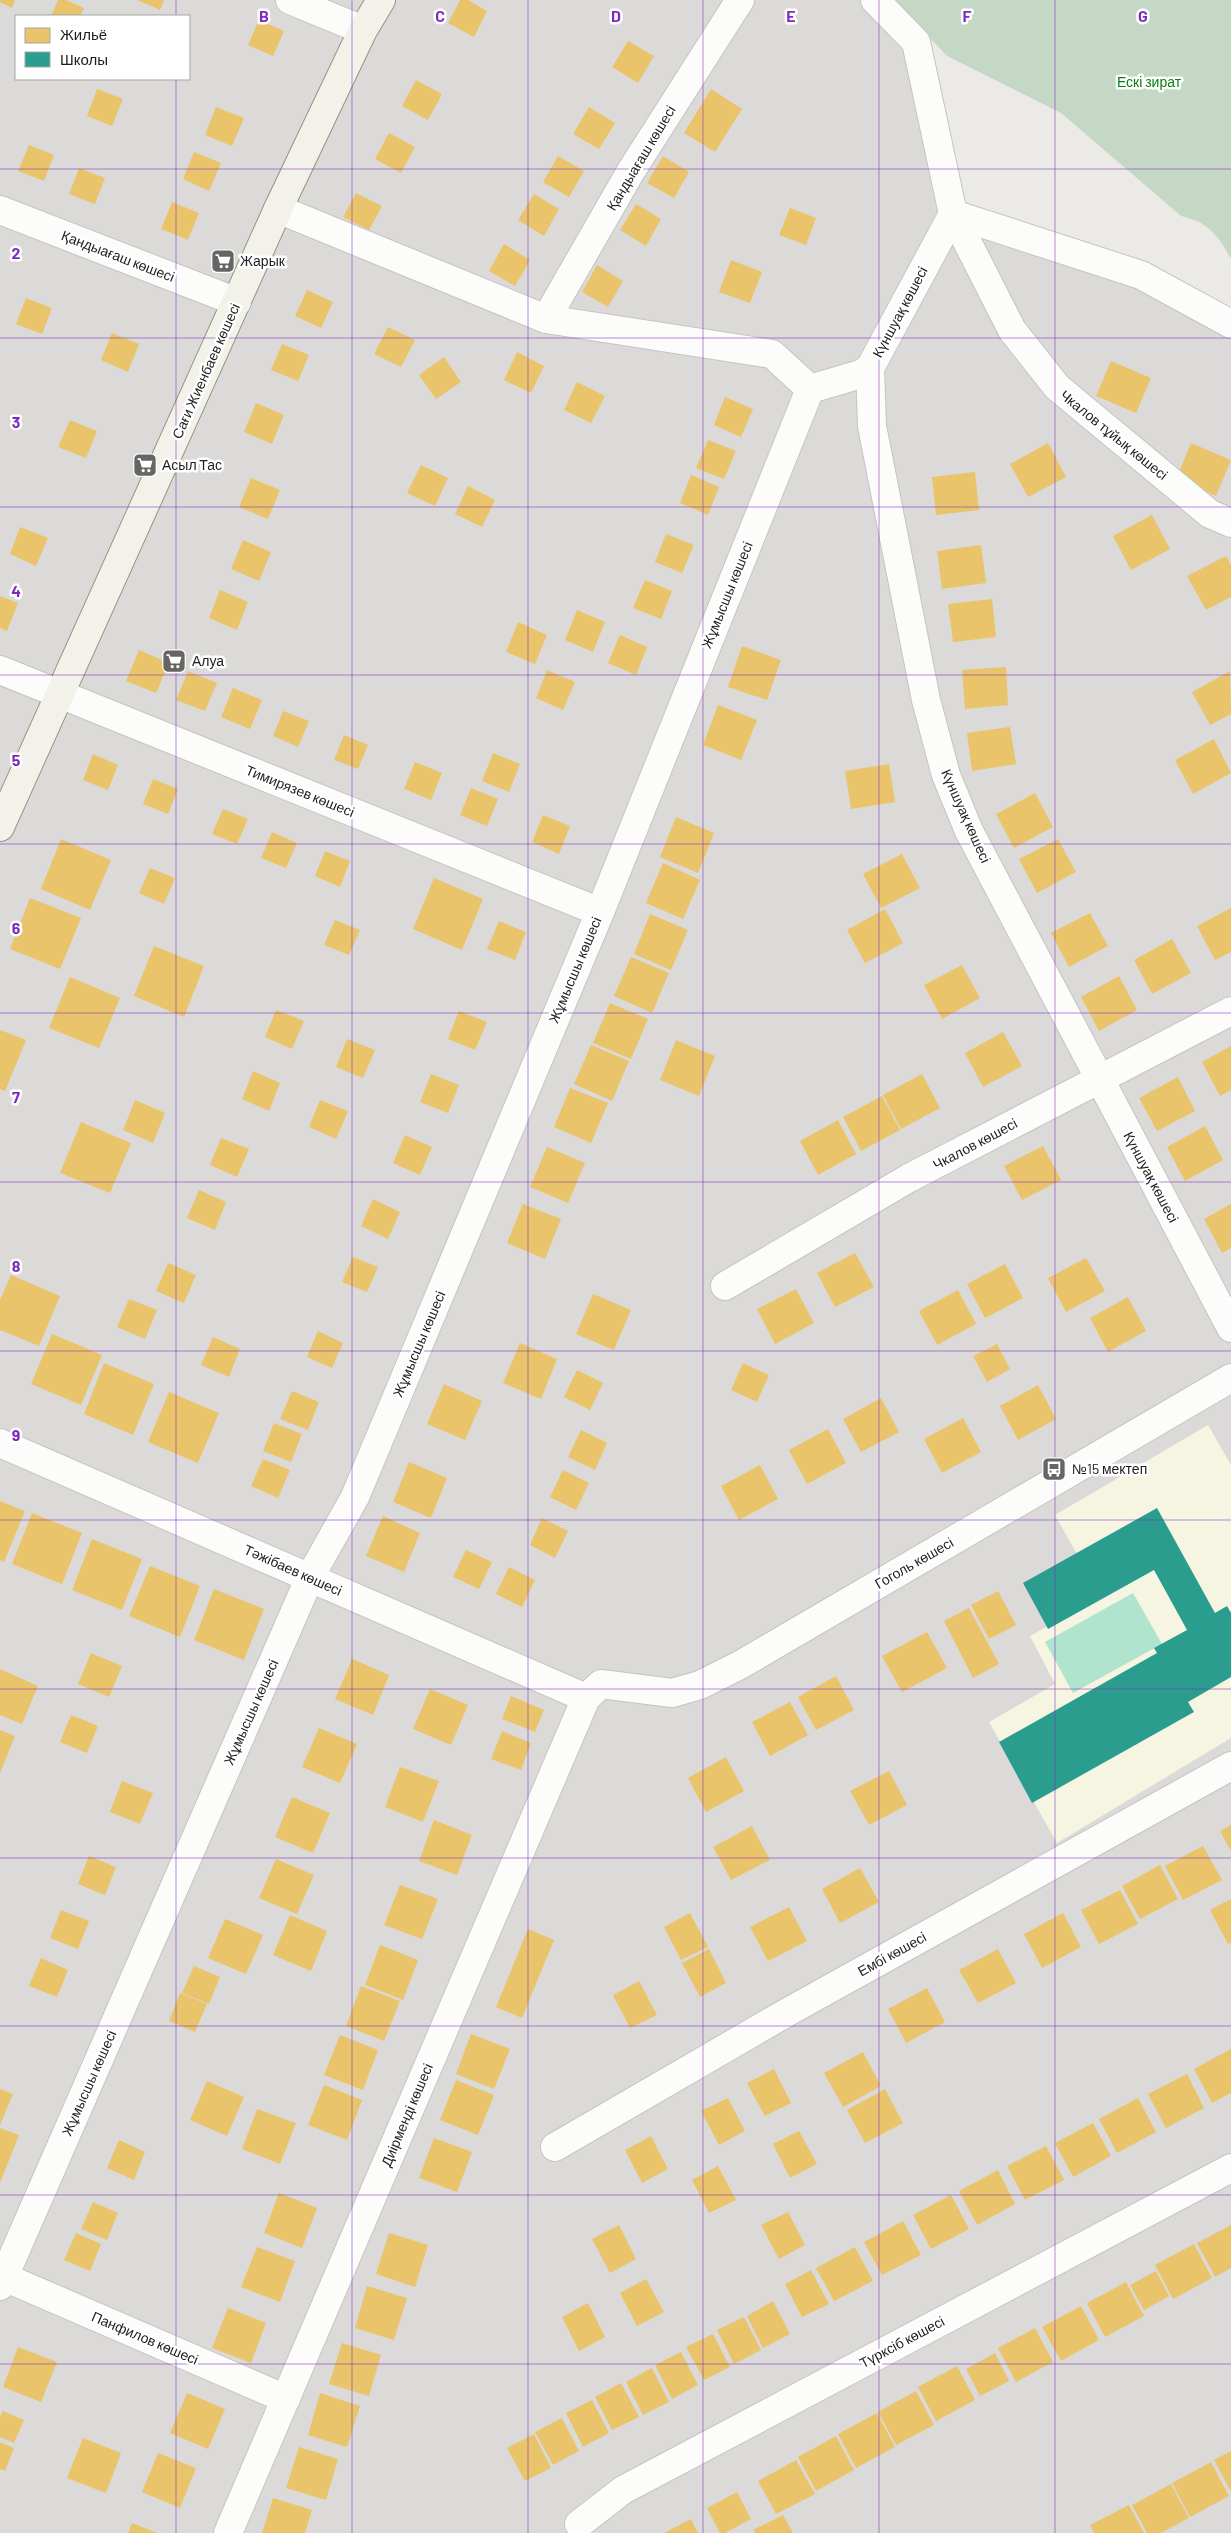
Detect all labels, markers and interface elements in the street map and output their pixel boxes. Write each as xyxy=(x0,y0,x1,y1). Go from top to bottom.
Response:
text: B xyxy=(259,6,269,25)
text: C xyxy=(435,6,445,25)
text: D xyxy=(611,6,621,25)
text: E xyxy=(786,6,796,25)
text: F xyxy=(963,6,972,25)
text: G xyxy=(1138,6,1148,25)
legend xyxy=(15,15,190,80)
text: Жильё xyxy=(60,25,107,43)
text: Школы xyxy=(60,50,108,68)
park label: Ескі зират xyxy=(1117,73,1182,90)
street label: Қандыағаш көшесі xyxy=(602,102,679,213)
street label: Қандыағаш көшесі xyxy=(59,226,177,285)
text: 2 xyxy=(12,243,21,262)
supermarket icon: Жарык xyxy=(210,248,236,274)
place label: Жарык xyxy=(240,252,286,269)
street label: Күншуақ көшесі xyxy=(868,263,931,360)
street label: Сағи Жиенбаев көшесі xyxy=(168,300,243,441)
street label: Чкалов тұйық көшесі xyxy=(1057,386,1171,483)
text: 3 xyxy=(12,412,20,431)
supermarket icon: Асыл Тас xyxy=(132,452,158,478)
place label: Асыл Тас xyxy=(162,456,222,473)
street label: Жұмысшы көшесі xyxy=(697,539,756,651)
text: 4 xyxy=(11,581,21,600)
supermarket icon: Алуа xyxy=(161,648,187,674)
place label: Алуа xyxy=(192,652,224,669)
text: 5 xyxy=(12,750,21,769)
street label: Тимирязев көшесі xyxy=(243,761,357,820)
street label: Күншуақ көшесі xyxy=(938,766,995,865)
street label: Жұмысшы көшесі xyxy=(544,914,605,1025)
text: 6 xyxy=(12,918,21,937)
text: 7 xyxy=(12,1087,20,1106)
street label: Чкалов көшесі xyxy=(930,1114,1020,1173)
street label: Күншуақ көшесі xyxy=(1120,1128,1183,1225)
text: 8 xyxy=(12,1256,21,1275)
street label: Жұмысшы көшесі xyxy=(388,1288,449,1399)
text: 9 xyxy=(12,1425,20,1444)
bus stop icon: №15 мектеп xyxy=(1041,1456,1067,1482)
place label: №15 мектеп xyxy=(1072,1460,1147,1477)
street label: Гоголь көшесі xyxy=(871,1533,956,1592)
street label: Тәжібаев көшесі xyxy=(242,1540,345,1599)
street label: Жұмысшы көшесі xyxy=(220,1656,281,1767)
street label: Ембі көшесі xyxy=(854,1928,929,1979)
street label: Жұмысшы көшесі xyxy=(58,2027,119,2138)
street label: Диірменді көшесі xyxy=(377,2061,436,2169)
street label: Панфилов көшесі xyxy=(89,2307,201,2368)
street label: Түрксіб көшесі xyxy=(856,2312,947,2371)

